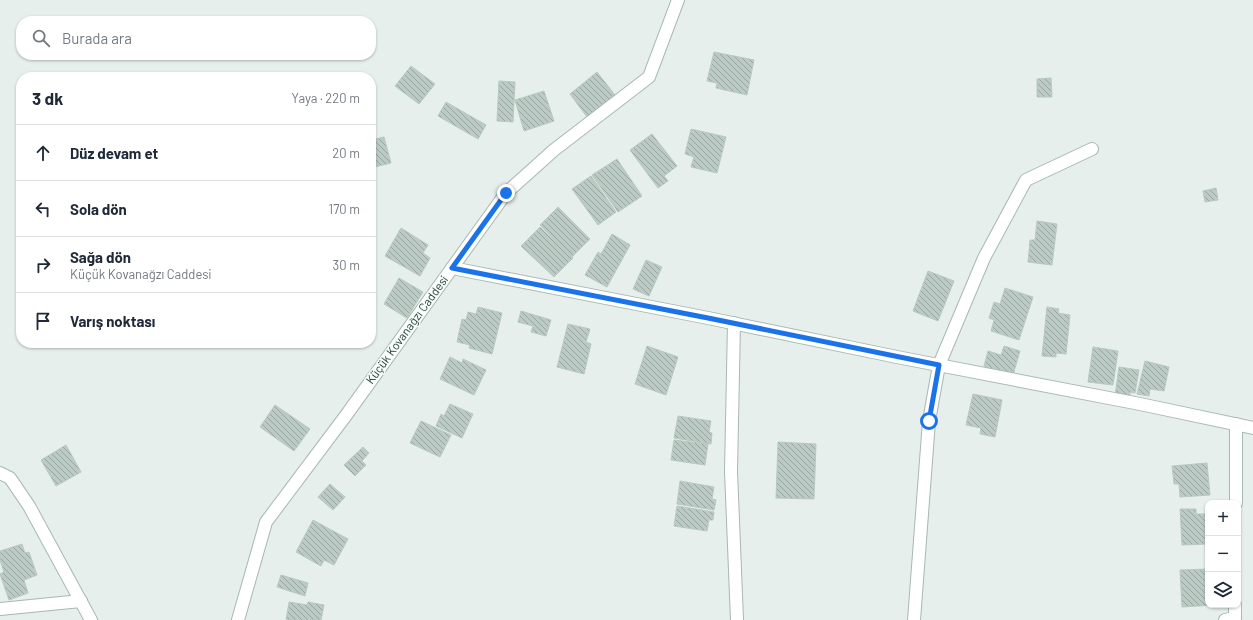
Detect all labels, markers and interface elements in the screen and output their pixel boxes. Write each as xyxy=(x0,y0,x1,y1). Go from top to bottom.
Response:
search box xyxy=(16,16,376,60)
icon: search xyxy=(30,27,52,49)
text: Burada ara xyxy=(62,29,132,47)
text: 3 dk xyxy=(32,88,63,108)
text: Yaya · 220 m xyxy=(292,90,360,106)
icon: ahead xyxy=(32,142,54,164)
text: Düz devam et xyxy=(70,144,158,162)
text: 20 m xyxy=(332,145,360,161)
route end xyxy=(497,184,515,202)
icon: left xyxy=(32,198,54,220)
text: Sola dön xyxy=(70,200,127,218)
text: 170 m xyxy=(329,201,360,217)
text: Sağa dön xyxy=(70,248,131,266)
icon: right xyxy=(32,254,54,276)
text: 30 m xyxy=(333,257,360,273)
text: Küçük Kovanağzı Caddesi xyxy=(70,266,211,282)
street label: Küçük Kovanağzı Caddesi xyxy=(362,273,450,386)
icon: arrive xyxy=(32,310,54,332)
text: Varış noktası xyxy=(70,312,155,330)
route start xyxy=(920,412,938,430)
map controls xyxy=(1205,500,1241,608)
button: + xyxy=(1205,500,1241,536)
button: − xyxy=(1205,536,1241,572)
button: layers xyxy=(1205,572,1241,608)

